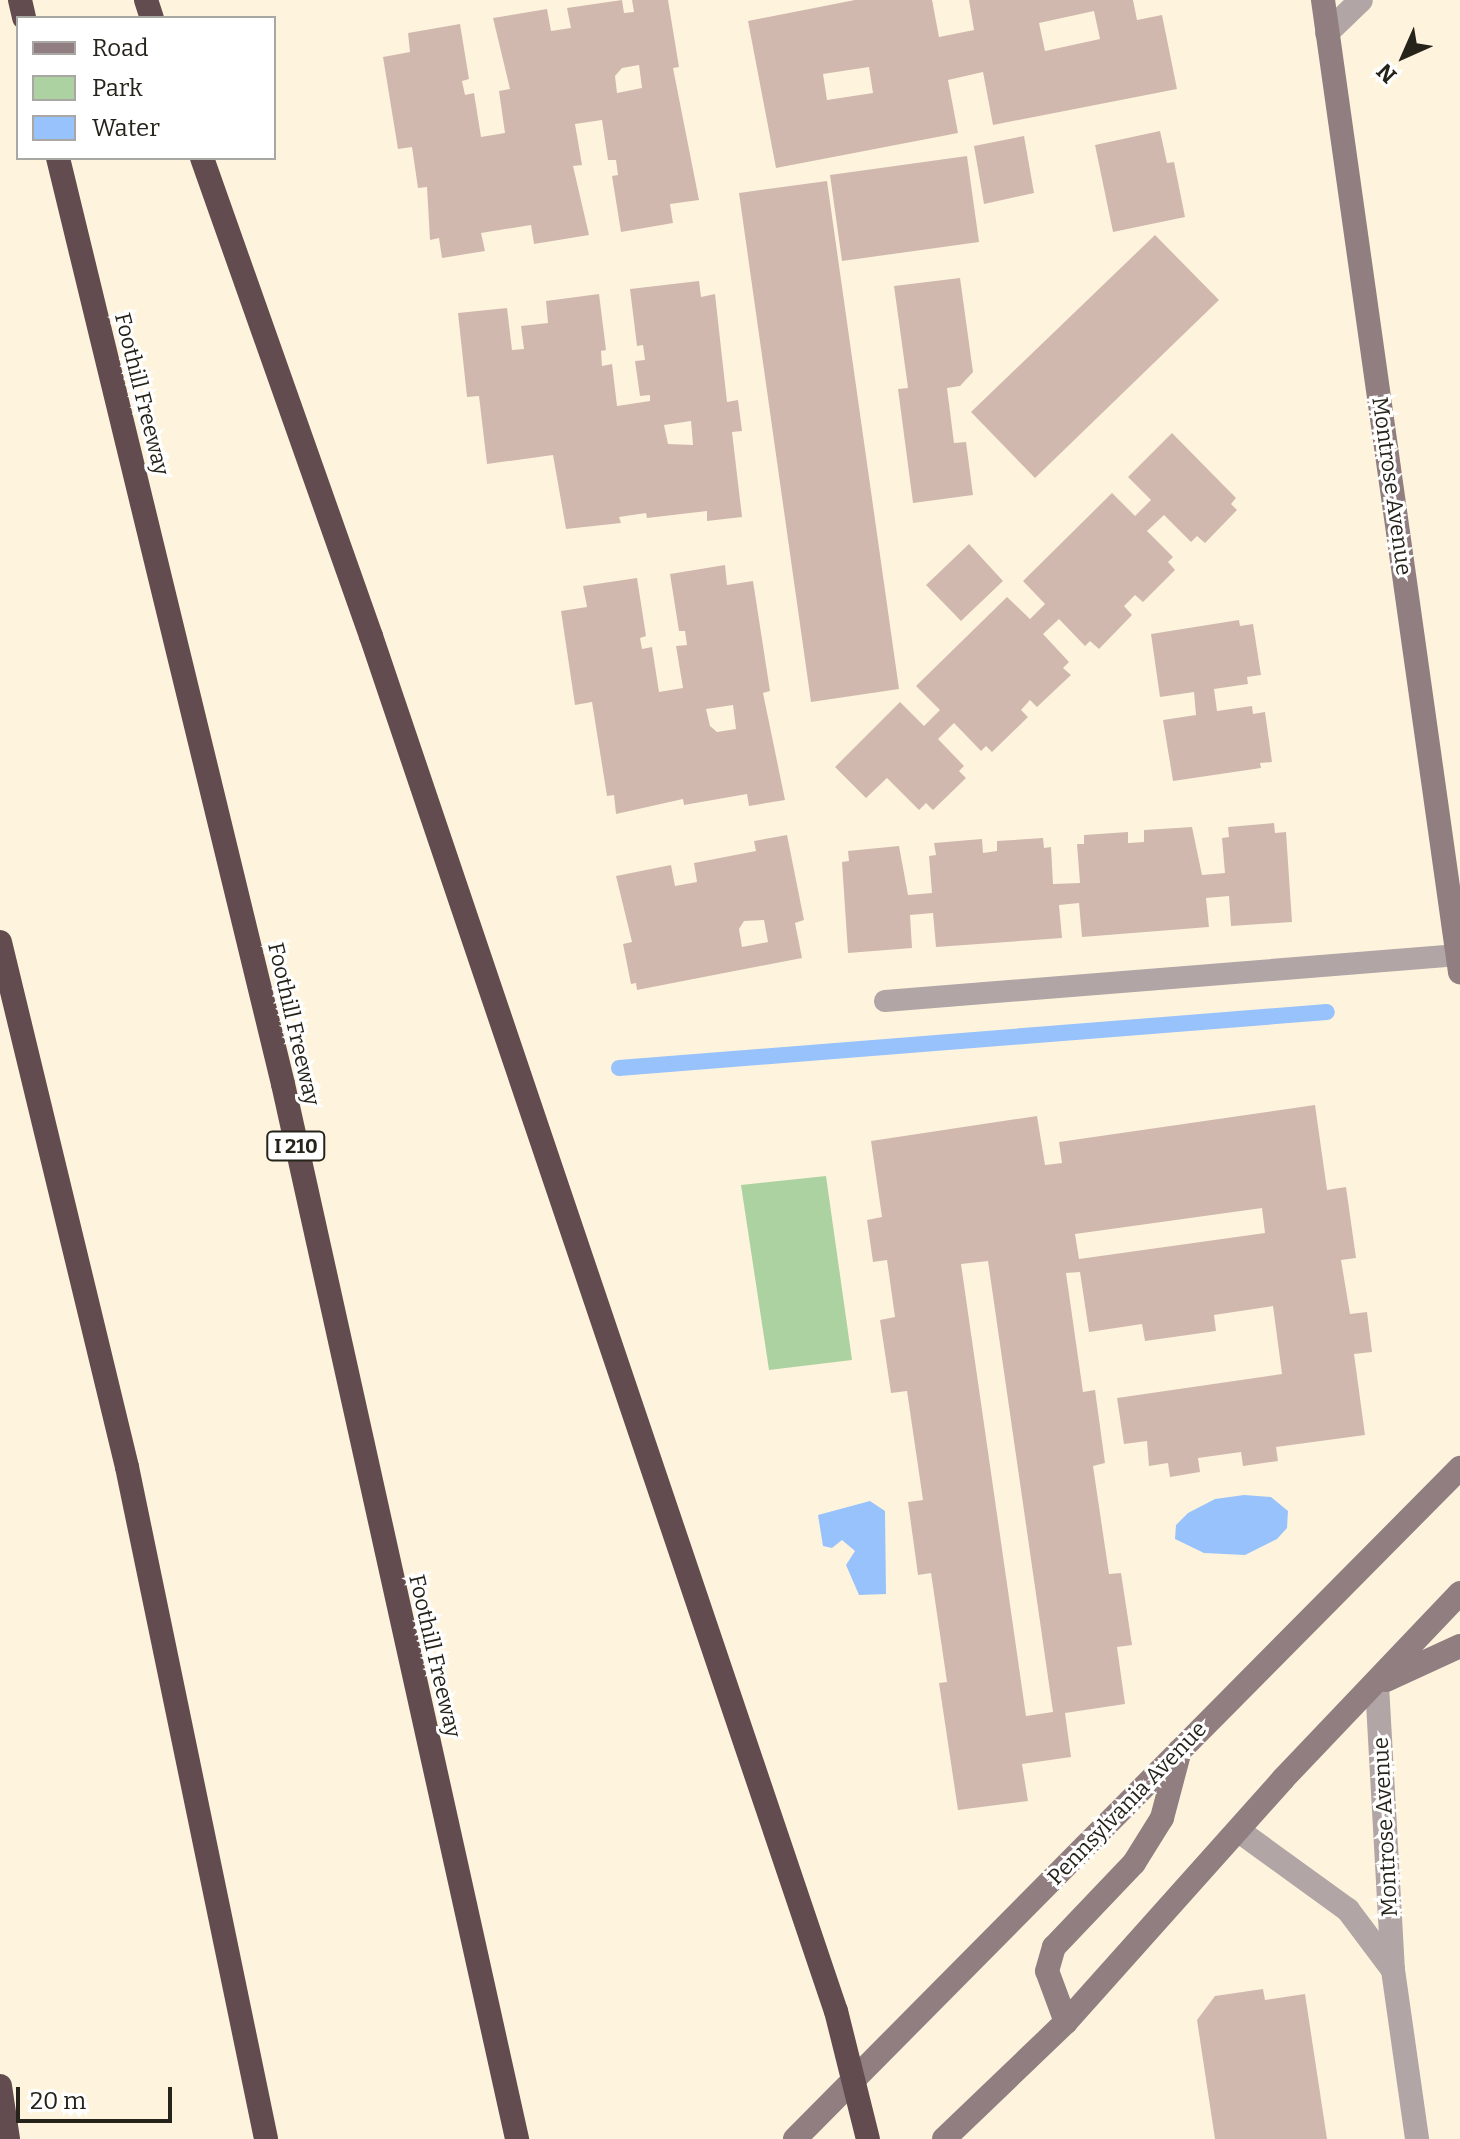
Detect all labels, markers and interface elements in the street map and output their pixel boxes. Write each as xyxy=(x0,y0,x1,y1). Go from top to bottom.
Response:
legend xyxy=(16,16,276,160)
north arrow xyxy=(1364,16,1444,96)
text: Road xyxy=(92,34,148,62)
text: N xyxy=(1371,58,1402,89)
text: Park xyxy=(92,74,143,102)
text: Water xyxy=(92,114,160,142)
street label: Foothill Freeway xyxy=(109,310,175,478)
street label: Montrose Avenue xyxy=(1366,395,1418,577)
street label: Foothill Freeway xyxy=(262,940,326,1108)
road number: I 210 xyxy=(266,1130,326,1162)
street label: Foothill Freeway xyxy=(403,1572,467,1740)
street label: Pennsylvania Avenue xyxy=(1042,1716,1212,1890)
street label: Montrose Avenue xyxy=(1367,1736,1403,1918)
scale bar xyxy=(20,2071,176,2121)
text: 20 m xyxy=(30,2087,86,2115)

